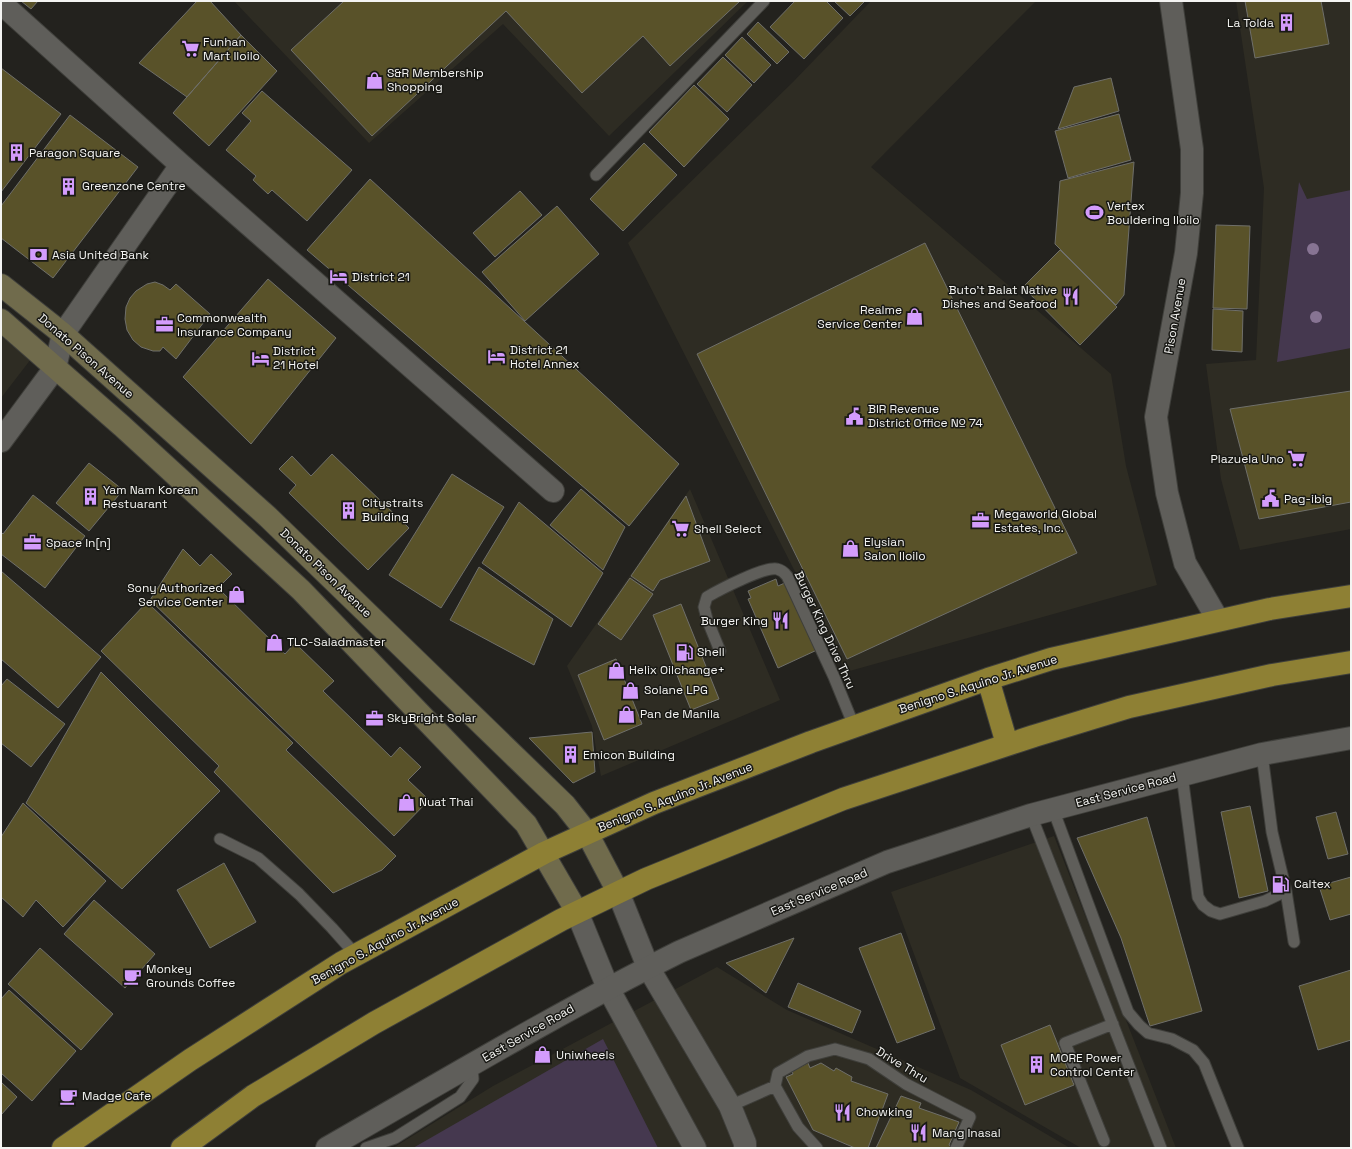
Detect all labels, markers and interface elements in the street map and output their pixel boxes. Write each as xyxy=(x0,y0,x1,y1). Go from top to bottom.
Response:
building icon: La Tolda xyxy=(1277,13,1297,33)
place label: La Tolda xyxy=(1227,15,1274,31)
place label: Funhan Mart Iloilo xyxy=(203,34,260,64)
supermarket icon: Funhan Mart Iloilo xyxy=(180,39,200,59)
place label: S&R Membership Shopping xyxy=(387,65,484,95)
shop icon: S&R Membership Shopping xyxy=(364,70,384,90)
building icon: Paragon Square xyxy=(6,143,26,163)
place label: Paragon Square xyxy=(29,145,120,161)
building icon: Greenzone Centre xyxy=(59,176,79,196)
place label: Greenzone Centre xyxy=(82,178,186,194)
place label: Vertex Bouldering Iloilo xyxy=(1107,198,1200,228)
sports icon: Vertex Bouldering Iloilo xyxy=(1084,203,1104,223)
bank icon: Asia United Bank xyxy=(29,245,49,265)
place label: Asia United Bank xyxy=(52,247,150,263)
hotel icon: District 21 xyxy=(329,267,349,287)
place label: District 21 xyxy=(352,269,410,285)
street label: Pison Avenue xyxy=(1160,277,1190,355)
place label: Buto't Balat Native Dishes and Seafood xyxy=(942,282,1057,312)
restaurant icon: Buto't Balat Native Dishes and Seafood xyxy=(1060,287,1080,307)
place label: Realme Service Center xyxy=(817,302,902,332)
shop icon: Realme Service Center xyxy=(905,307,925,327)
street label: Donato Pison Avenue xyxy=(35,310,137,402)
place label: Commonwealth Insurance Company xyxy=(177,310,292,340)
office icon: Commonwealth Insurance Company xyxy=(154,315,174,335)
place label: District 21 Hotel Annex xyxy=(510,342,579,372)
place label: District 21 Hotel xyxy=(273,343,319,373)
hotel icon: District 21 Hotel Annex xyxy=(487,347,507,367)
hotel icon: District 21 Hotel xyxy=(250,348,270,368)
place label: BIR Revenue District Office № 74 xyxy=(868,401,983,431)
public building icon: BIR Revenue District Office № 74 xyxy=(845,406,865,426)
supermarket icon: Plazuela Uno xyxy=(1287,449,1307,469)
place label: Plazuela Uno xyxy=(1211,451,1284,467)
place label: Yam Nam Korean Restuarant xyxy=(103,482,198,512)
building icon: Yam Nam Korean Restuarant xyxy=(80,487,100,507)
public building icon: Pag-ibig xyxy=(1261,489,1281,509)
place label: Pag-ibig xyxy=(1284,491,1332,507)
place label: Citystraits Building xyxy=(362,495,423,525)
building icon: Citystraits Building xyxy=(339,500,359,520)
place label: Megaworld Global Estates, Inc. xyxy=(994,506,1097,536)
office icon: Megaworld Global Estates, Inc. xyxy=(971,511,991,531)
supermarket icon: Shell Select xyxy=(671,519,691,539)
place label: Shell Select xyxy=(694,521,762,537)
street label: Donato Pison Avenue xyxy=(277,525,375,621)
office icon: Space In[n] xyxy=(23,533,43,553)
place label: Elysian Salon Iloilo xyxy=(864,534,926,564)
place label: Space In[n] xyxy=(46,535,111,551)
shop icon: Elysian Salon Iloilo xyxy=(841,539,861,559)
street label: Burger King Drive Thru xyxy=(791,569,859,691)
place label: Sony Authorized Service Center xyxy=(127,580,223,610)
shop icon: Sony Authorized Service Center xyxy=(226,585,246,605)
restaurant icon: Burger King xyxy=(771,611,791,631)
place label: Burger King xyxy=(701,613,768,629)
shop icon: TLC-Saladmaster xyxy=(264,632,284,652)
place label: TLC-Saladmaster xyxy=(287,634,386,650)
fuel station icon: Shell xyxy=(674,642,694,662)
place label: Shell xyxy=(697,644,725,660)
street label: Benigno S. Aquino Jr. Avenue xyxy=(897,651,1059,717)
shop icon: Helix Oilchange+ xyxy=(606,660,626,680)
place label: Helix Oilchange+ xyxy=(629,662,725,678)
shop icon: Solane LPG xyxy=(621,680,641,700)
place label: Solane LPG xyxy=(644,682,708,698)
shop icon: Pan de Manila xyxy=(617,704,637,724)
place label: Pan de Manila xyxy=(640,706,720,722)
office icon: SkyBright Solar xyxy=(364,708,384,728)
place label: SkyBright Solar xyxy=(387,710,477,726)
building icon: Emicon Building xyxy=(560,745,580,765)
place label: Emicon Building xyxy=(583,747,675,763)
street label: Benigno S. Aquino Jr. Avenue xyxy=(595,759,755,835)
street label: East Service Road xyxy=(1074,769,1178,811)
shop icon: Nuat Thai xyxy=(396,792,416,812)
place label: Nuat Thai xyxy=(419,794,473,810)
street label: East Service Road xyxy=(768,864,870,920)
fuel station icon: Caltex xyxy=(1271,874,1291,894)
place label: Caltex xyxy=(1294,876,1331,892)
street label: Benigno S. Aquino Jr. Avenue xyxy=(309,894,461,988)
place label: Monkey Grounds Coffee xyxy=(146,961,235,991)
cafe icon: Monkey Grounds Coffee xyxy=(123,966,143,986)
street label: East Service Road xyxy=(479,1000,577,1066)
street label: Drive Thru xyxy=(873,1043,931,1087)
shop icon: Uniwheels xyxy=(533,1045,553,1065)
place label: Uniwheels xyxy=(556,1047,615,1063)
place label: MORE Power Control Center xyxy=(1050,1050,1135,1080)
building icon: MORE Power Control Center xyxy=(1027,1055,1047,1075)
cafe icon: Madge Cafe xyxy=(59,1086,79,1106)
place label: Madge Cafe xyxy=(82,1088,151,1104)
restaurant icon: Chowking xyxy=(833,1102,853,1122)
place label: Chowking xyxy=(856,1104,912,1120)
restaurant icon: Mang Inasal xyxy=(909,1123,929,1143)
place label: Mang Inasal xyxy=(932,1125,1001,1141)

